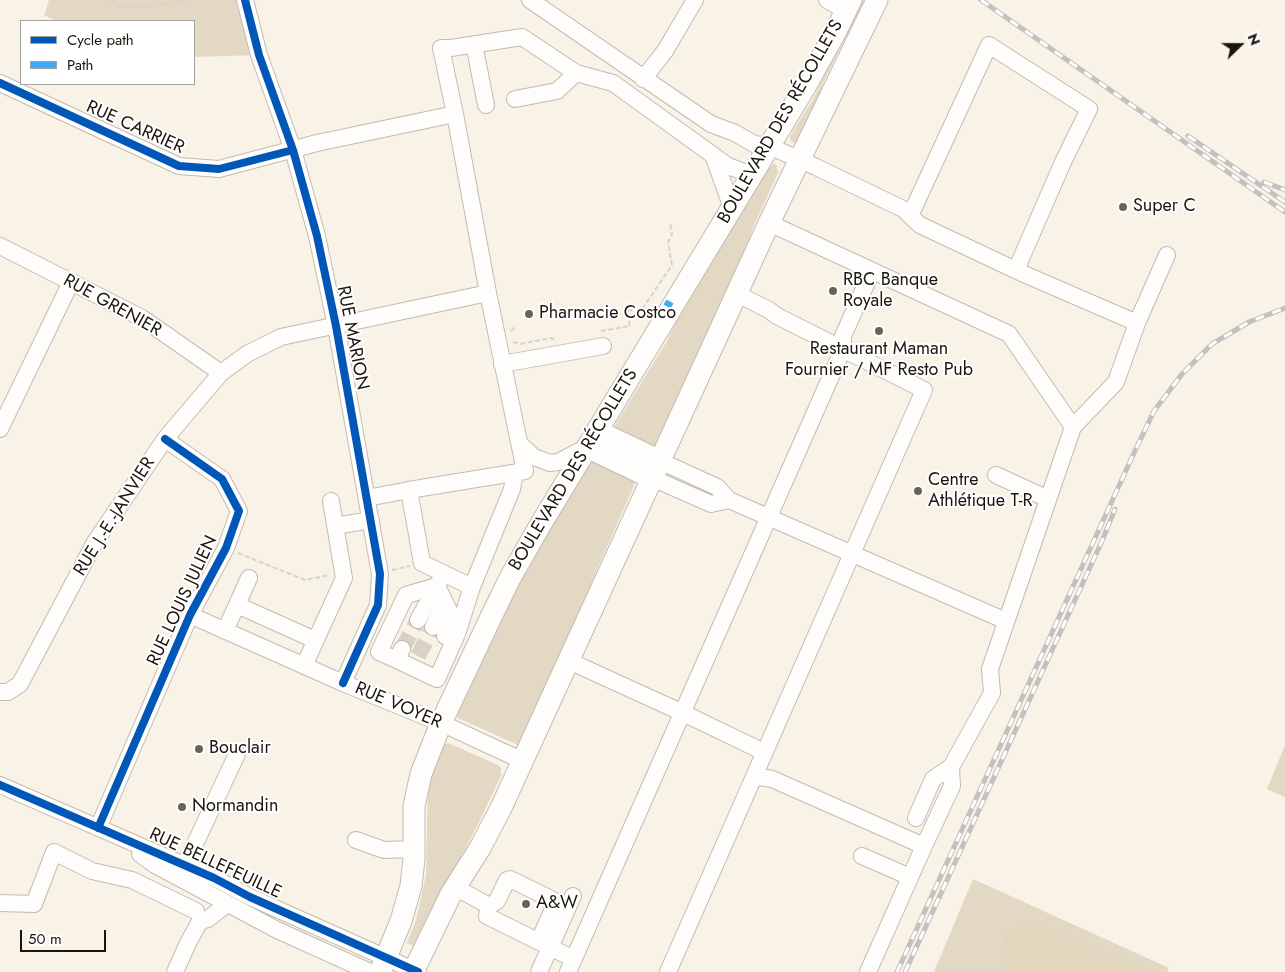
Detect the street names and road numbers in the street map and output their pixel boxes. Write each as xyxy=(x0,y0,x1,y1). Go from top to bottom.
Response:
street label: BOULEVARD DES RÉCOLLETS xyxy=(714,16,848,228)
street label: RUE CARRIER xyxy=(83,97,187,159)
street label: RUE GRENIER xyxy=(59,270,165,342)
street label: RUE MARION xyxy=(331,284,373,392)
street label: BOULEVARD DES RÉCOLLETS xyxy=(505,365,643,575)
street label: RUE J.-E.-JANVIER xyxy=(70,454,160,580)
street label: RUE LOUIS JULIEN xyxy=(143,532,223,670)
street label: RUE VOYER xyxy=(351,678,445,734)
street label: RUE BELLEFEUILLE xyxy=(145,824,285,904)

